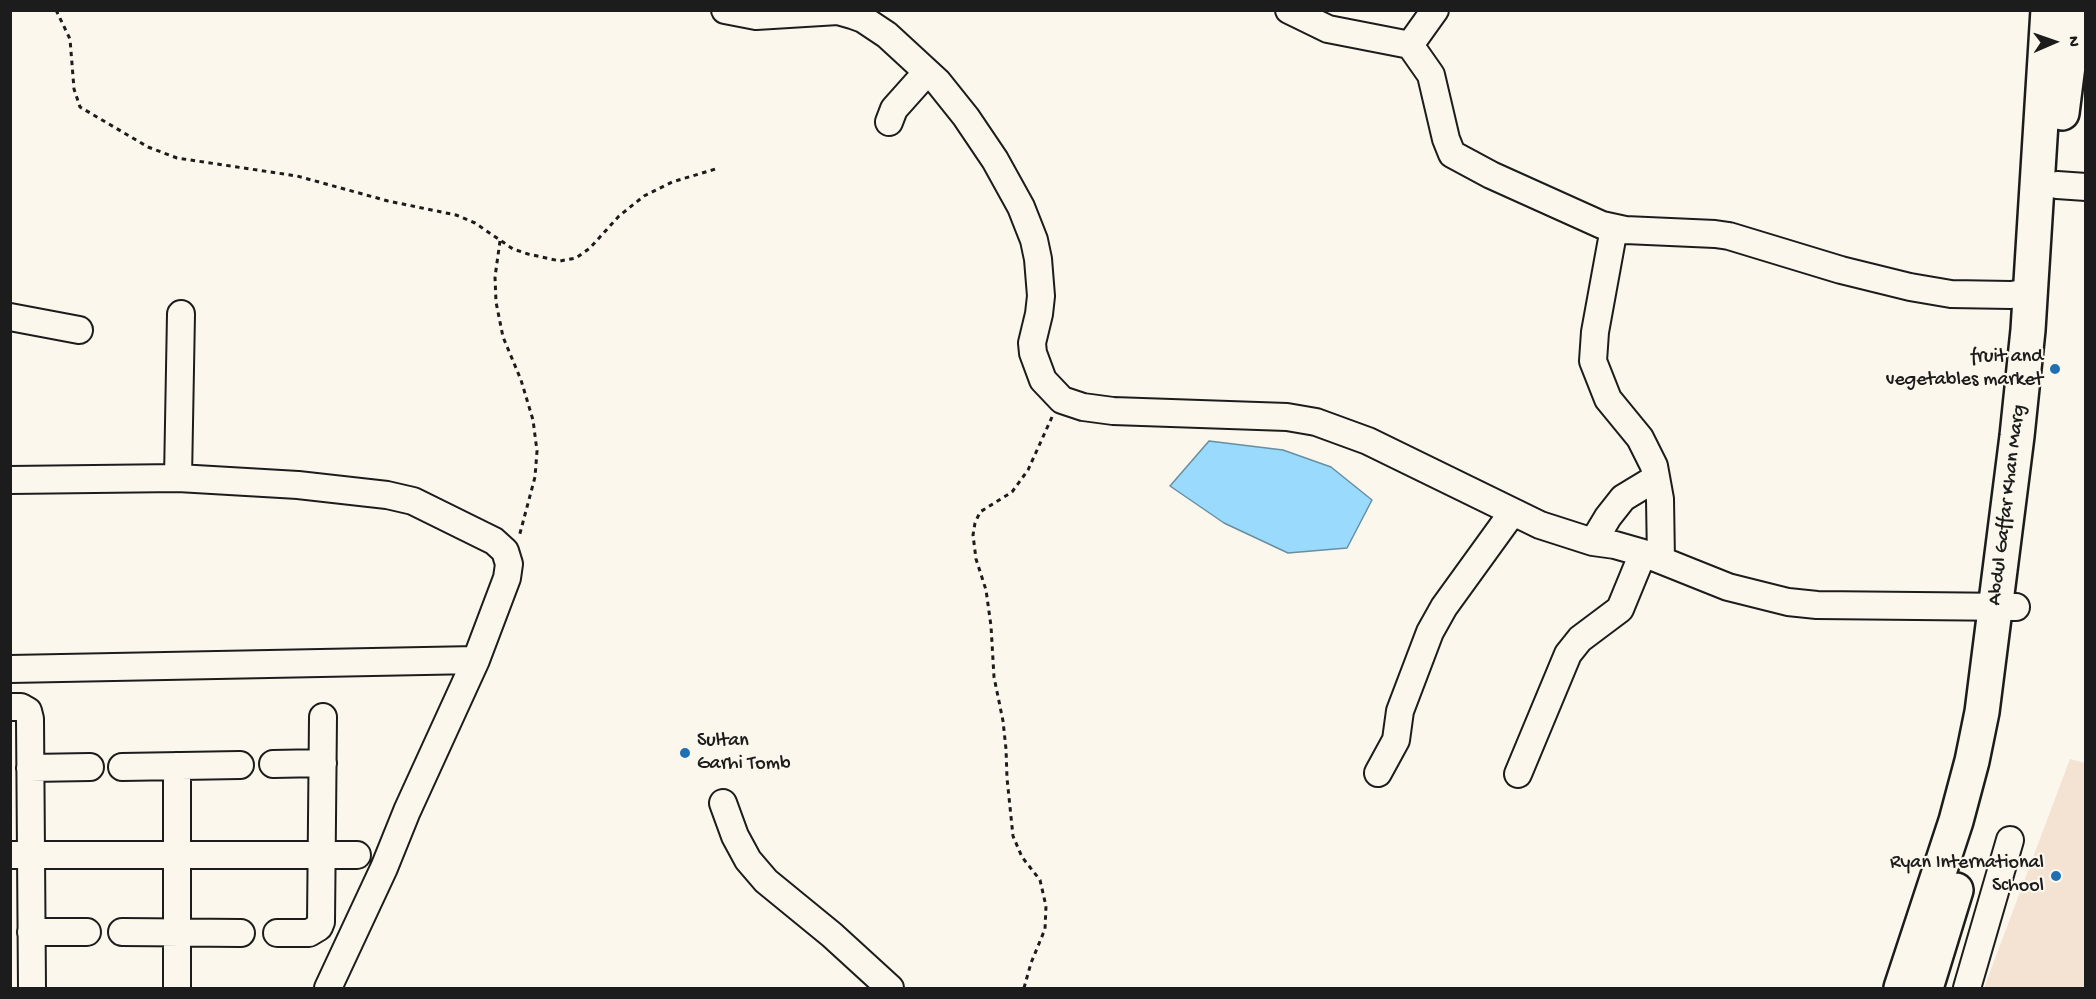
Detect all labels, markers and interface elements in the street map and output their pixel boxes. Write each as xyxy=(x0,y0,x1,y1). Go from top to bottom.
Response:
north arrow xyxy=(2024,12,2084,72)
text: N xyxy=(2063,36,2082,47)
place label: fruit and vegetables market xyxy=(1886,346,2043,393)
marker: fruit and vegetables market xyxy=(2048,362,2062,376)
street label: Abdul Gaffar Khan Marg xyxy=(1984,403,2032,607)
place label: Sultan Garhi Tomb xyxy=(697,730,790,777)
marker: Sultan Garhi Tomb xyxy=(678,746,692,760)
place label: Ryan International School xyxy=(1890,852,2044,899)
marker: Ryan International School xyxy=(2049,869,2063,883)

